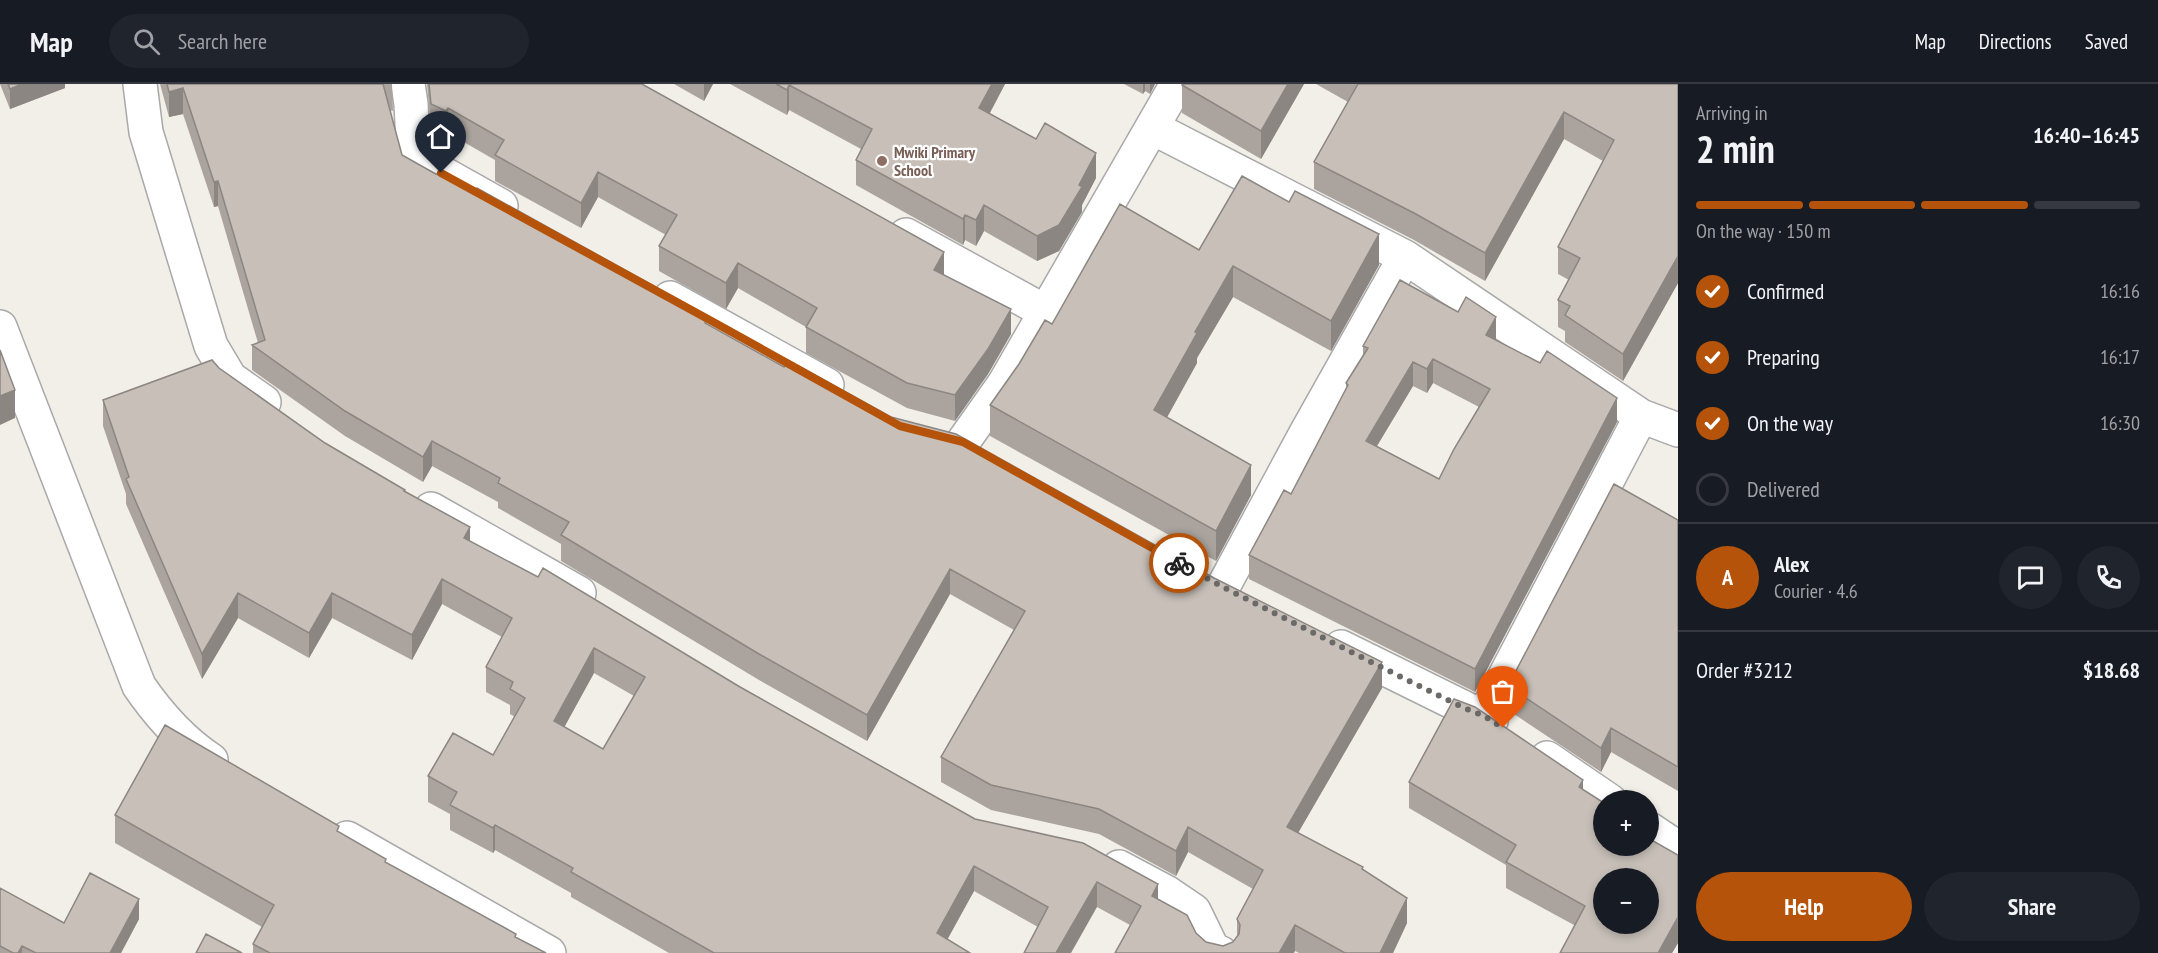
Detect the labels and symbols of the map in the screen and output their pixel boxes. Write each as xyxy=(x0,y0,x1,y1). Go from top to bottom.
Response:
pin xyxy=(415,111,466,173)
place label: Mwiki Primary School xyxy=(894,142,976,180)
marker: Mwiki Primary School xyxy=(875,154,889,168)
courier xyxy=(1149,533,1209,593)
pin xyxy=(1477,666,1528,728)

